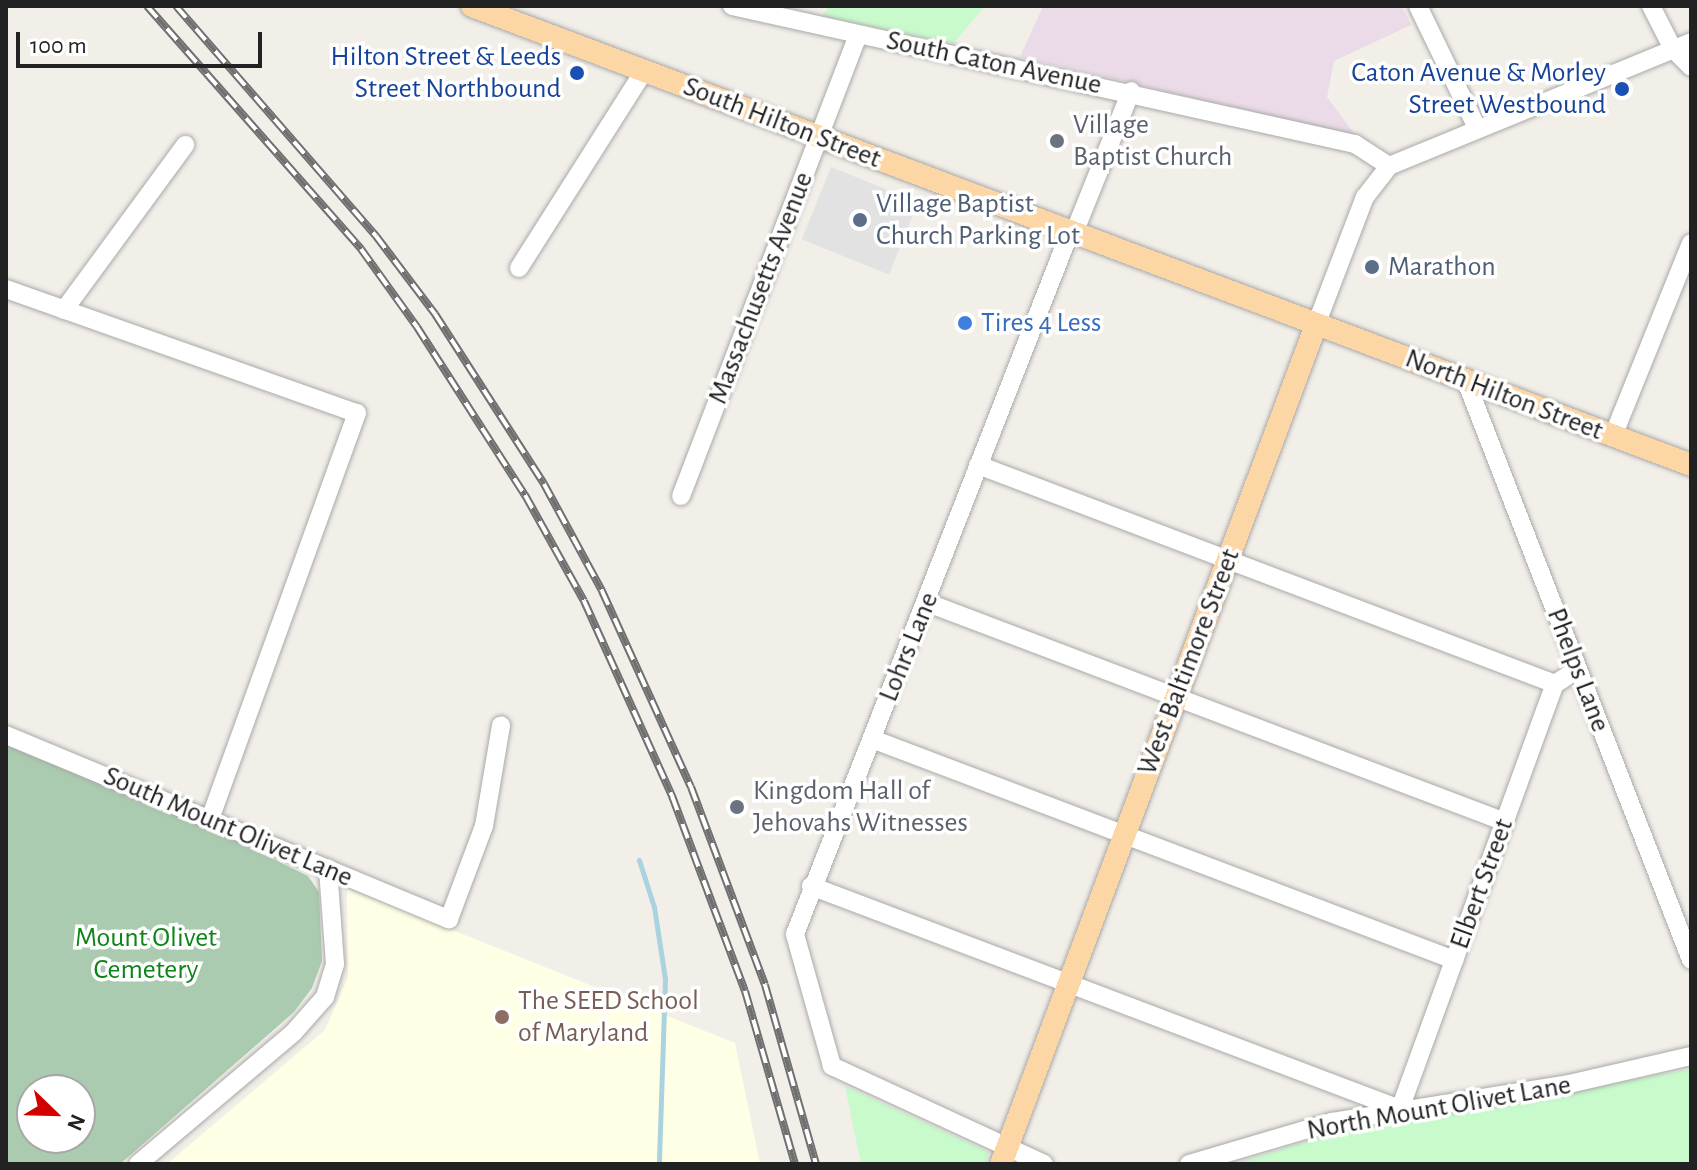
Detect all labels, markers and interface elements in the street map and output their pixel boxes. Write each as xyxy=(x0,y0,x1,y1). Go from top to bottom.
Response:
scale bar xyxy=(20,16,266,66)
street label: South Caton Avenue xyxy=(883,24,1105,102)
text: 100 m xyxy=(30,34,87,58)
place label: Hilton Street & Leeds Street Northbound xyxy=(331,40,561,106)
place label: Caton Avenue & Morley Street Westbound xyxy=(1351,56,1606,122)
marker: Hilton Street & Leeds Street Northbound xyxy=(568,64,586,82)
street label: South Hilton Street xyxy=(679,70,885,176)
marker: Caton Avenue & Morley Street Westbound xyxy=(1613,80,1631,98)
place label: Village Baptist Church xyxy=(1073,108,1232,174)
marker: Village Baptist Church xyxy=(1048,132,1066,150)
street label: Massachusetts Avenue xyxy=(701,167,821,409)
place label: Village Baptist Church Parking Lot xyxy=(876,187,1080,253)
marker: Village Baptist Church Parking Lot xyxy=(851,211,869,229)
place label: Marathon xyxy=(1388,250,1496,284)
marker: Marathon xyxy=(1363,258,1381,276)
place label: Tires 4 Less xyxy=(981,306,1101,340)
marker: Tires 4 Less xyxy=(956,314,974,332)
street label: North Hilton Street xyxy=(1400,342,1608,448)
street label: West Baltimore Street xyxy=(1130,544,1248,780)
street label: Lohrs Lane xyxy=(872,587,946,707)
street label: Phelps Lane xyxy=(1539,603,1617,737)
street label: South Mount Olivet Lane xyxy=(99,759,357,895)
place label: Kingdom Hall of Jehovahs Witnesses xyxy=(753,774,968,840)
marker: Kingdom Hall of Jehovahs Witnesses xyxy=(728,798,746,816)
street label: Elbert Street xyxy=(1443,814,1521,954)
park label: Mount Olivet Cemetery xyxy=(75,921,217,987)
place label: The SEED School of Maryland xyxy=(518,984,699,1050)
marker: The SEED School of Maryland xyxy=(493,1008,511,1026)
street label: North Mount Olivet Lane xyxy=(1304,1068,1574,1148)
north arrow xyxy=(16,1074,96,1154)
text: N xyxy=(63,1111,89,1134)

